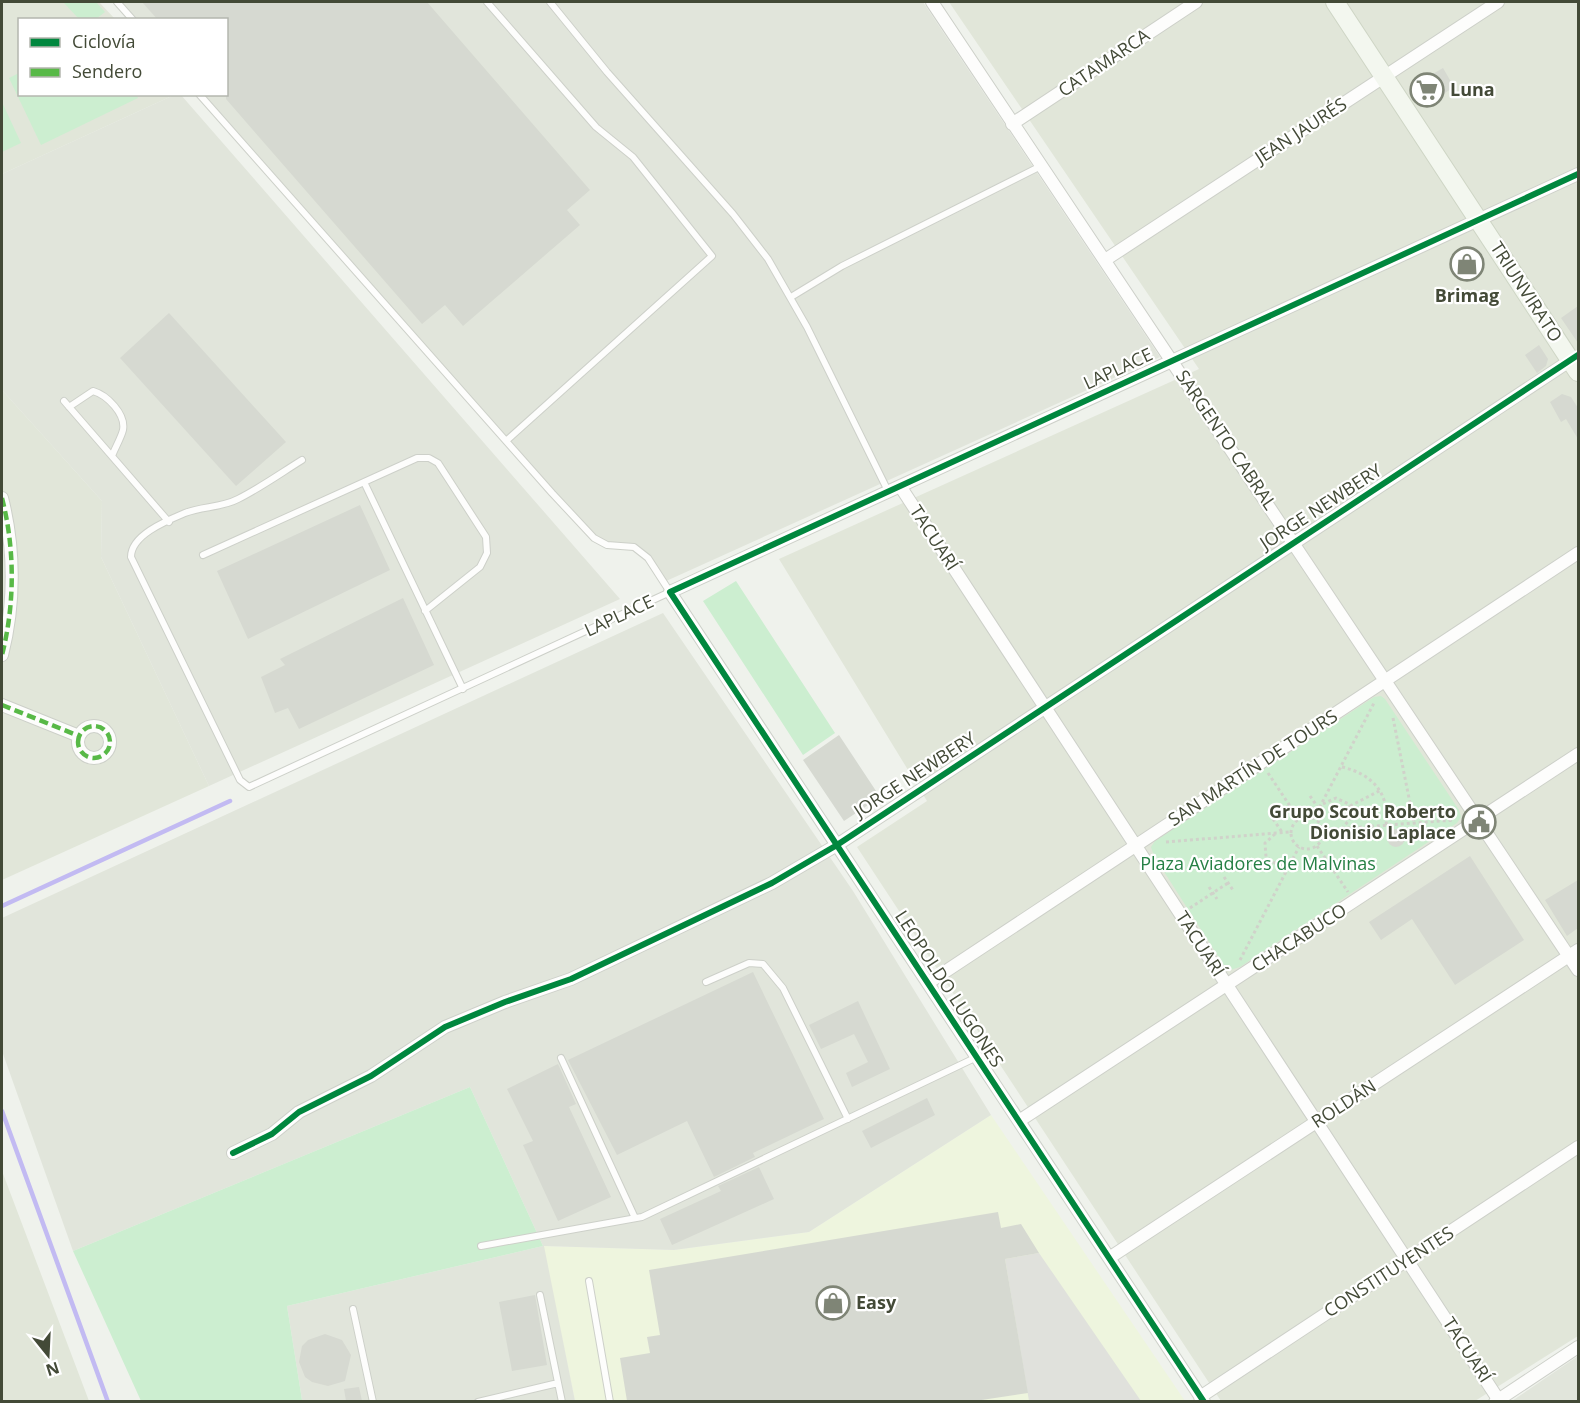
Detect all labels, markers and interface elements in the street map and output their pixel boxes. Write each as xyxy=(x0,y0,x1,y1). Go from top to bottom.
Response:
legend xyxy=(18,18,228,96)
street label: CATAMARCA xyxy=(1053,22,1154,102)
text: Ciclovía xyxy=(72,29,135,53)
text: Sendero xyxy=(72,59,142,83)
supermarket icon: Luna xyxy=(1409,72,1445,108)
place label: Luna xyxy=(1450,77,1495,101)
street label: JEAN JAURÉS xyxy=(1248,91,1351,170)
street label: TRIUNVIRATO xyxy=(1485,237,1568,346)
shop icon: Brimag xyxy=(1449,246,1485,282)
place label: Brimag xyxy=(1435,283,1499,307)
street label: LAPLACE xyxy=(1079,342,1156,395)
street label: SARGENTO CABRAL xyxy=(1171,365,1283,514)
street label: JORGE NEWBERY xyxy=(1253,457,1387,556)
street label: TACUARÍ xyxy=(905,500,965,576)
street label: LAPLACE xyxy=(580,589,657,642)
street label: SAN MARTÍN DE TOURS xyxy=(1163,703,1342,831)
street label: JORGE NEWBERY xyxy=(847,725,981,824)
place label: Grupo Scout Roberto Dionisio Laplace xyxy=(1269,799,1456,844)
public building icon: Grupo Scout Roberto Dionisio Laplace xyxy=(1461,804,1497,840)
park label: Plaza Aviadores de Malvinas xyxy=(1140,851,1376,875)
street label: CHACABUCO xyxy=(1246,897,1351,977)
street label: LEOPOLDO LUGONES xyxy=(890,905,1010,1072)
street label: TACUARÍ xyxy=(1171,906,1231,982)
street label: ROLDÁN xyxy=(1307,1073,1380,1133)
street label: CONSTITUYENTES xyxy=(1319,1220,1458,1322)
shop icon: Easy xyxy=(815,1285,851,1321)
place label: Easy xyxy=(856,1290,897,1314)
street label: TACUARÍ xyxy=(1438,1312,1498,1388)
north arrow xyxy=(18,1325,78,1385)
text: N xyxy=(43,1357,62,1382)

